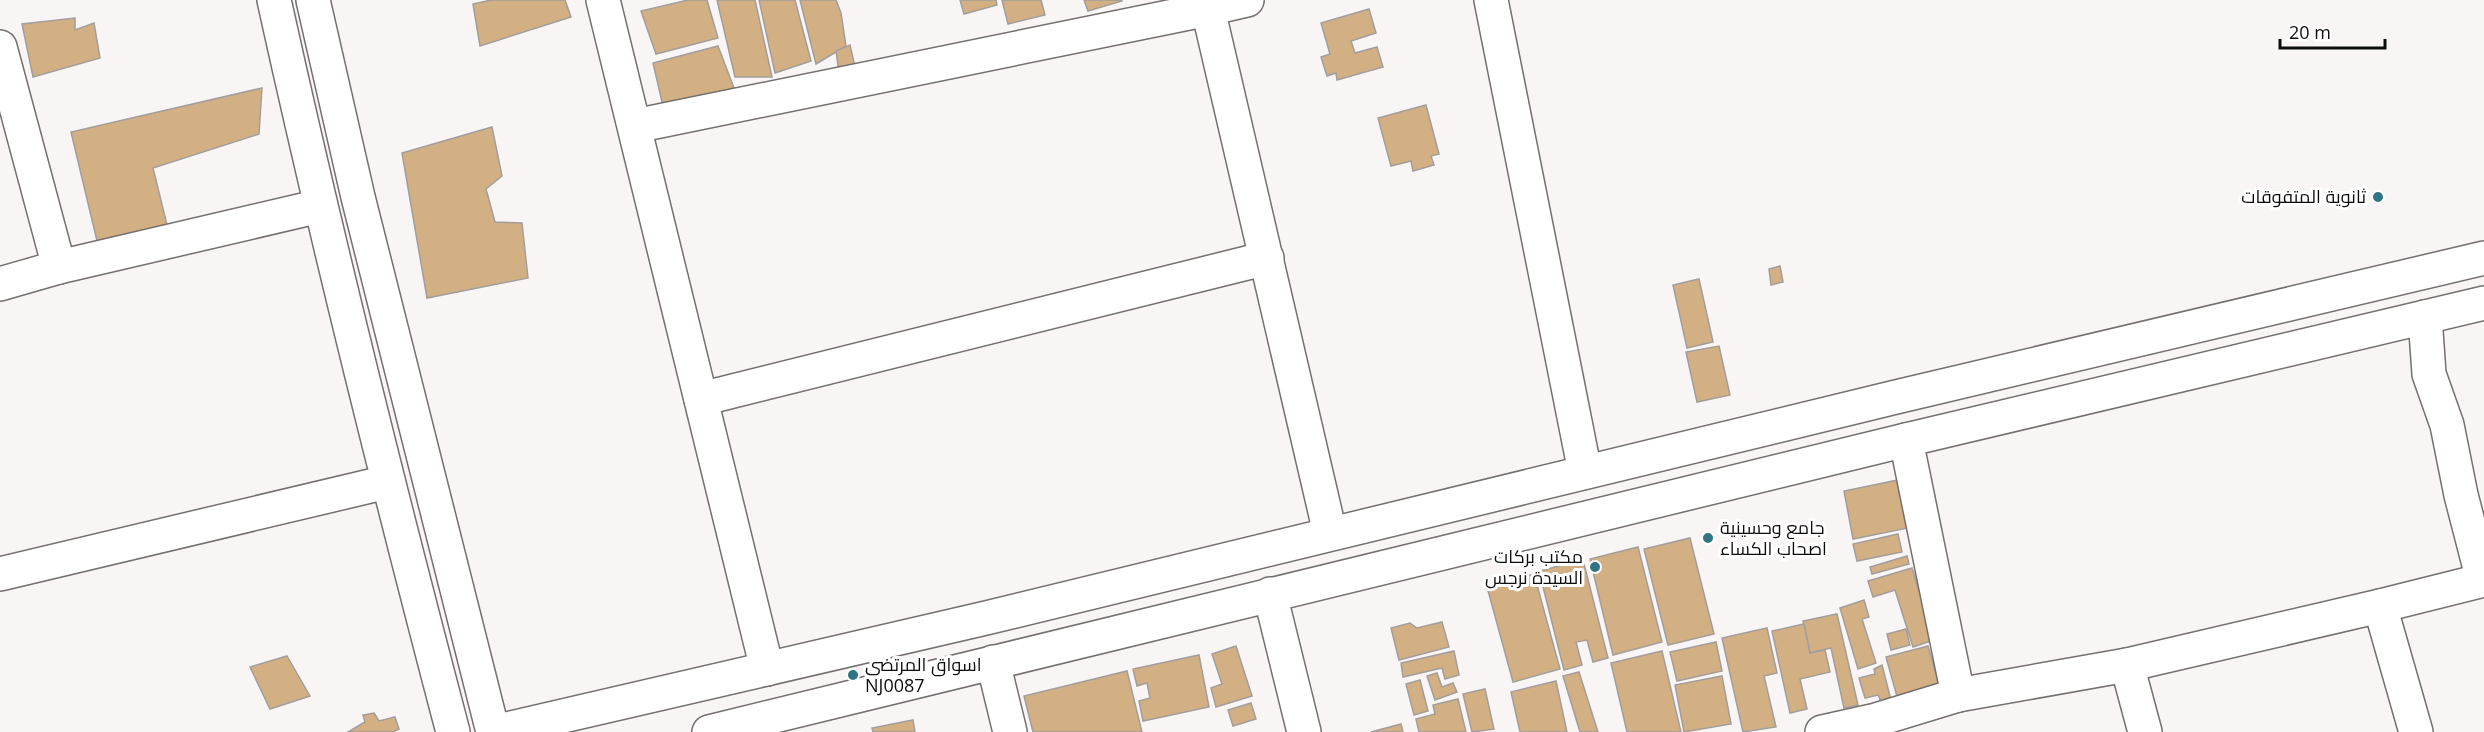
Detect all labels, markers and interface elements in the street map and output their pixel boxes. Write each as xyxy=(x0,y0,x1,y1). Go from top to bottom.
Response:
scale bar xyxy=(2280,12,2385,50)
text: 20 m xyxy=(2289,20,2331,44)
place label: ثانوية المتفوقات xyxy=(2241,184,2366,208)
marker: ثانوية المتفوقات xyxy=(2371,190,2385,204)
place label: جامع وحسينية اصحاب الكساء xyxy=(1720,515,1827,560)
marker: جامع وحسينية اصحاب الكساء xyxy=(1701,531,1715,545)
place label: مكتب بركات السيدة نرجس xyxy=(1485,544,1583,589)
marker: مكتب بركات السيدة نرجس xyxy=(1588,560,1602,574)
place label: اسواق المرتضى NJ0087 xyxy=(865,652,982,697)
marker: اسواق المرتضى NJ0087 xyxy=(846,668,860,682)

